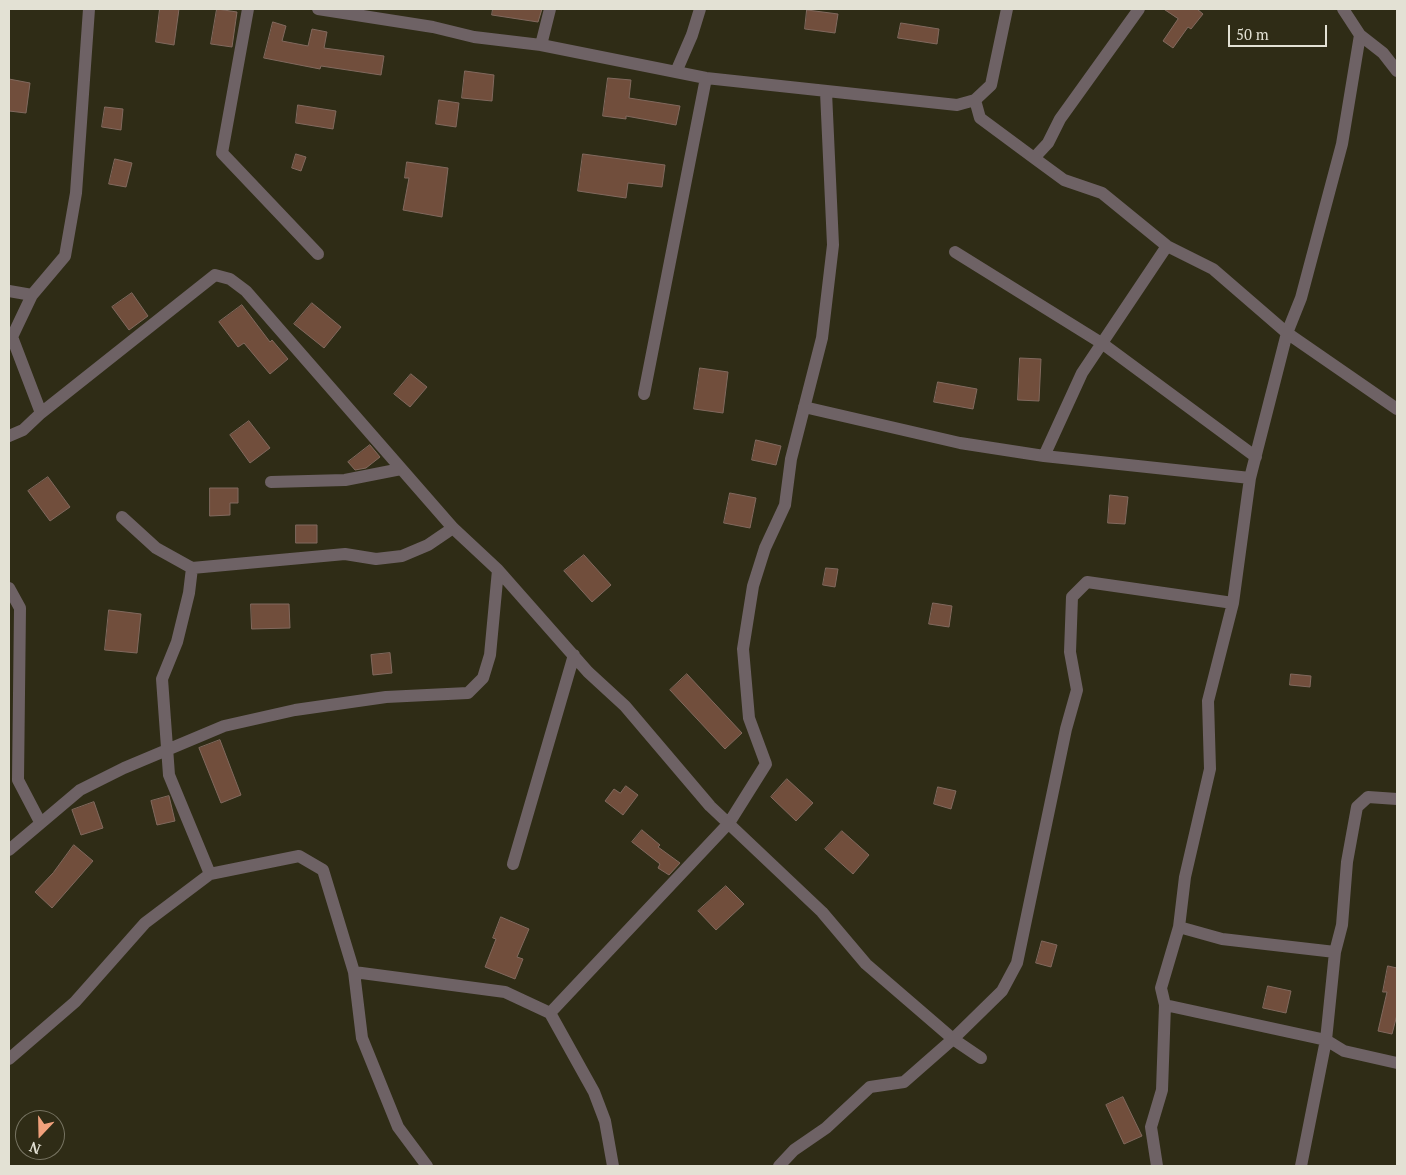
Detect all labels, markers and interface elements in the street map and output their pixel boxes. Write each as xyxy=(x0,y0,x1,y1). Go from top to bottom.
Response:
scale bar xyxy=(1231,15,1330,47)
text: 50 m xyxy=(1236,24,1269,44)
north arrow xyxy=(15,1110,65,1160)
text: N xyxy=(26,1138,43,1159)

